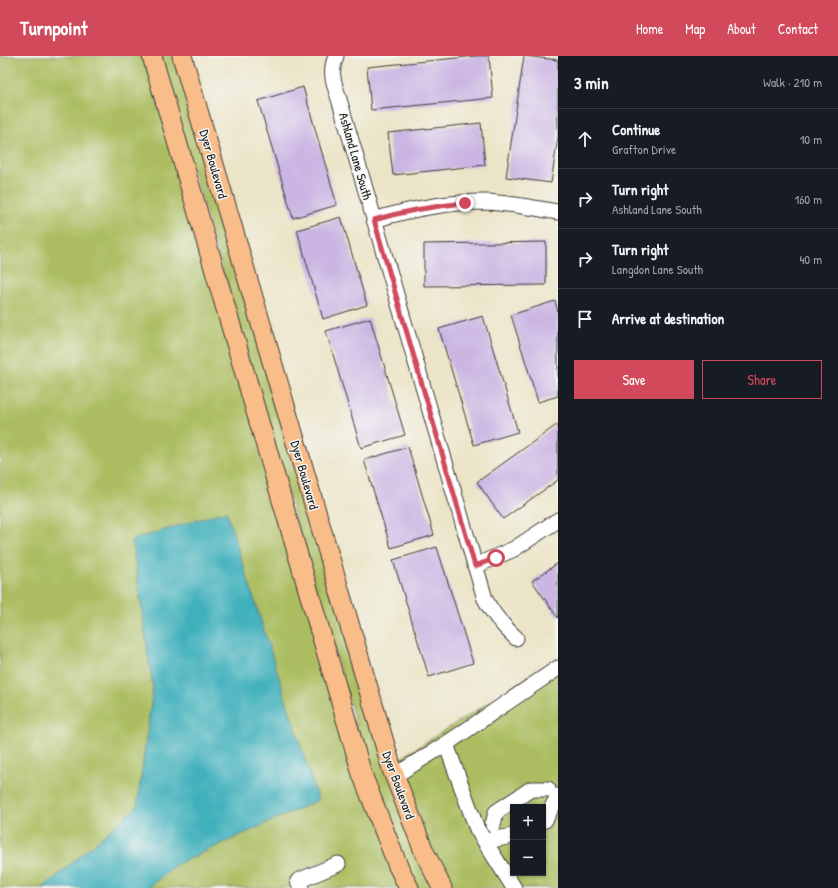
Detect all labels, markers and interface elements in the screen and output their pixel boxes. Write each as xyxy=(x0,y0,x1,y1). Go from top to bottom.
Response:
text: Turnpoint xyxy=(20,15,88,41)
text: Home xyxy=(636,19,663,38)
text: Map xyxy=(685,19,705,38)
text: About xyxy=(727,19,756,38)
text: Contact xyxy=(778,19,818,38)
text: 3 min xyxy=(574,71,609,94)
text: Walk · 210 m xyxy=(763,73,822,91)
street label: Ashland Lane South xyxy=(335,110,377,202)
text: Continue xyxy=(612,119,660,140)
street label: Dyer Boulevard xyxy=(196,127,232,201)
icon: ahead xyxy=(574,128,596,150)
text: 10 m xyxy=(800,130,822,148)
text: Grafton Drive xyxy=(612,140,676,158)
text: Turn right xyxy=(612,179,668,200)
icon: right xyxy=(574,188,596,210)
text: 160 m xyxy=(794,190,822,208)
route end xyxy=(456,194,474,212)
text: Ashland Lane South xyxy=(612,200,702,218)
text: Turn right xyxy=(612,239,668,260)
icon: right xyxy=(574,248,596,270)
text: 40 m xyxy=(799,250,822,268)
text: Langdon Lane South xyxy=(612,260,703,278)
icon: arrive xyxy=(574,308,596,330)
text: Arrive at destination xyxy=(612,308,724,329)
button: Save xyxy=(574,360,694,399)
button: Share xyxy=(702,360,822,399)
street label: Dyer Boulevard xyxy=(287,438,323,512)
route start xyxy=(487,549,505,567)
street label: Dyer Boulevard xyxy=(378,749,420,821)
map controls xyxy=(510,804,546,876)
button: + xyxy=(510,804,546,840)
button: − xyxy=(510,840,546,876)

